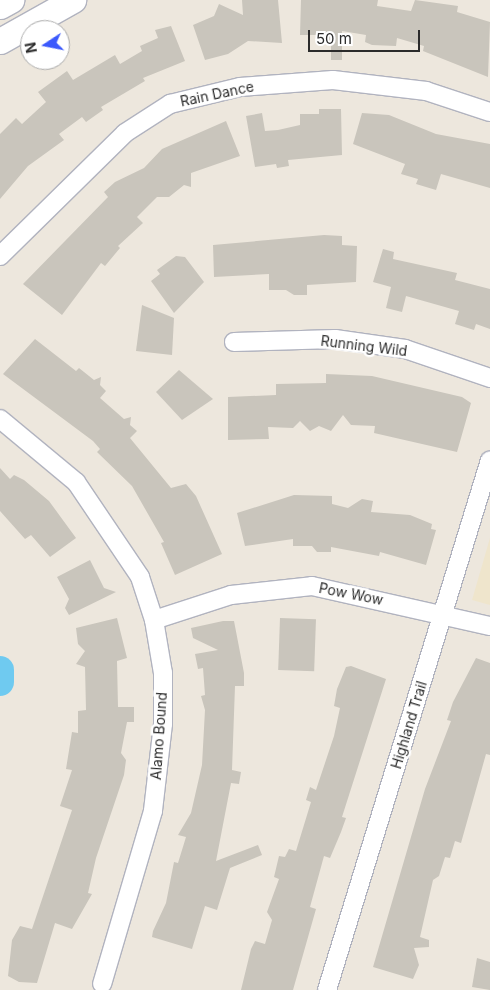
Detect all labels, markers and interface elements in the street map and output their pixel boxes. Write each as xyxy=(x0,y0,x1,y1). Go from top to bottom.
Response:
north arrow xyxy=(20,20,70,70)
scale bar xyxy=(310,20,422,52)
text: 50 m xyxy=(316,29,352,48)
text: N xyxy=(21,41,40,55)
street label: Rain Dance xyxy=(179,78,255,110)
street label: Running Wild xyxy=(320,332,408,360)
street label: Pow Wow xyxy=(317,580,385,608)
street label: Highland Trail xyxy=(388,679,430,771)
street label: Alamo Bound xyxy=(148,691,170,781)

